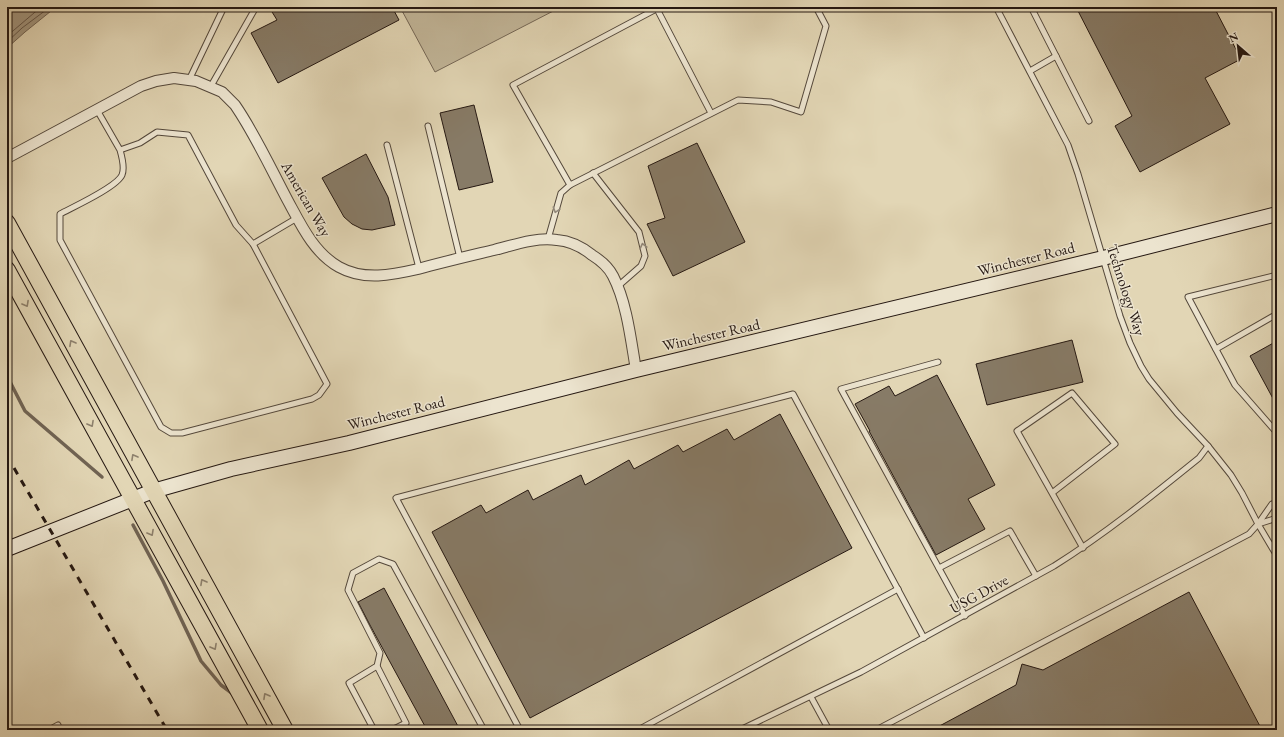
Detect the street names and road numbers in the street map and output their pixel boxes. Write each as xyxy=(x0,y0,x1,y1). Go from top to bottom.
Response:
street label: American Way xyxy=(277,157,336,240)
street label: Winchester Road xyxy=(975,237,1077,280)
street label: Technology Way xyxy=(1103,242,1150,338)
street label: Winchester Road xyxy=(660,314,762,355)
street label: Winchester Road xyxy=(345,391,447,434)
street label: USG Drive xyxy=(946,570,1011,617)

